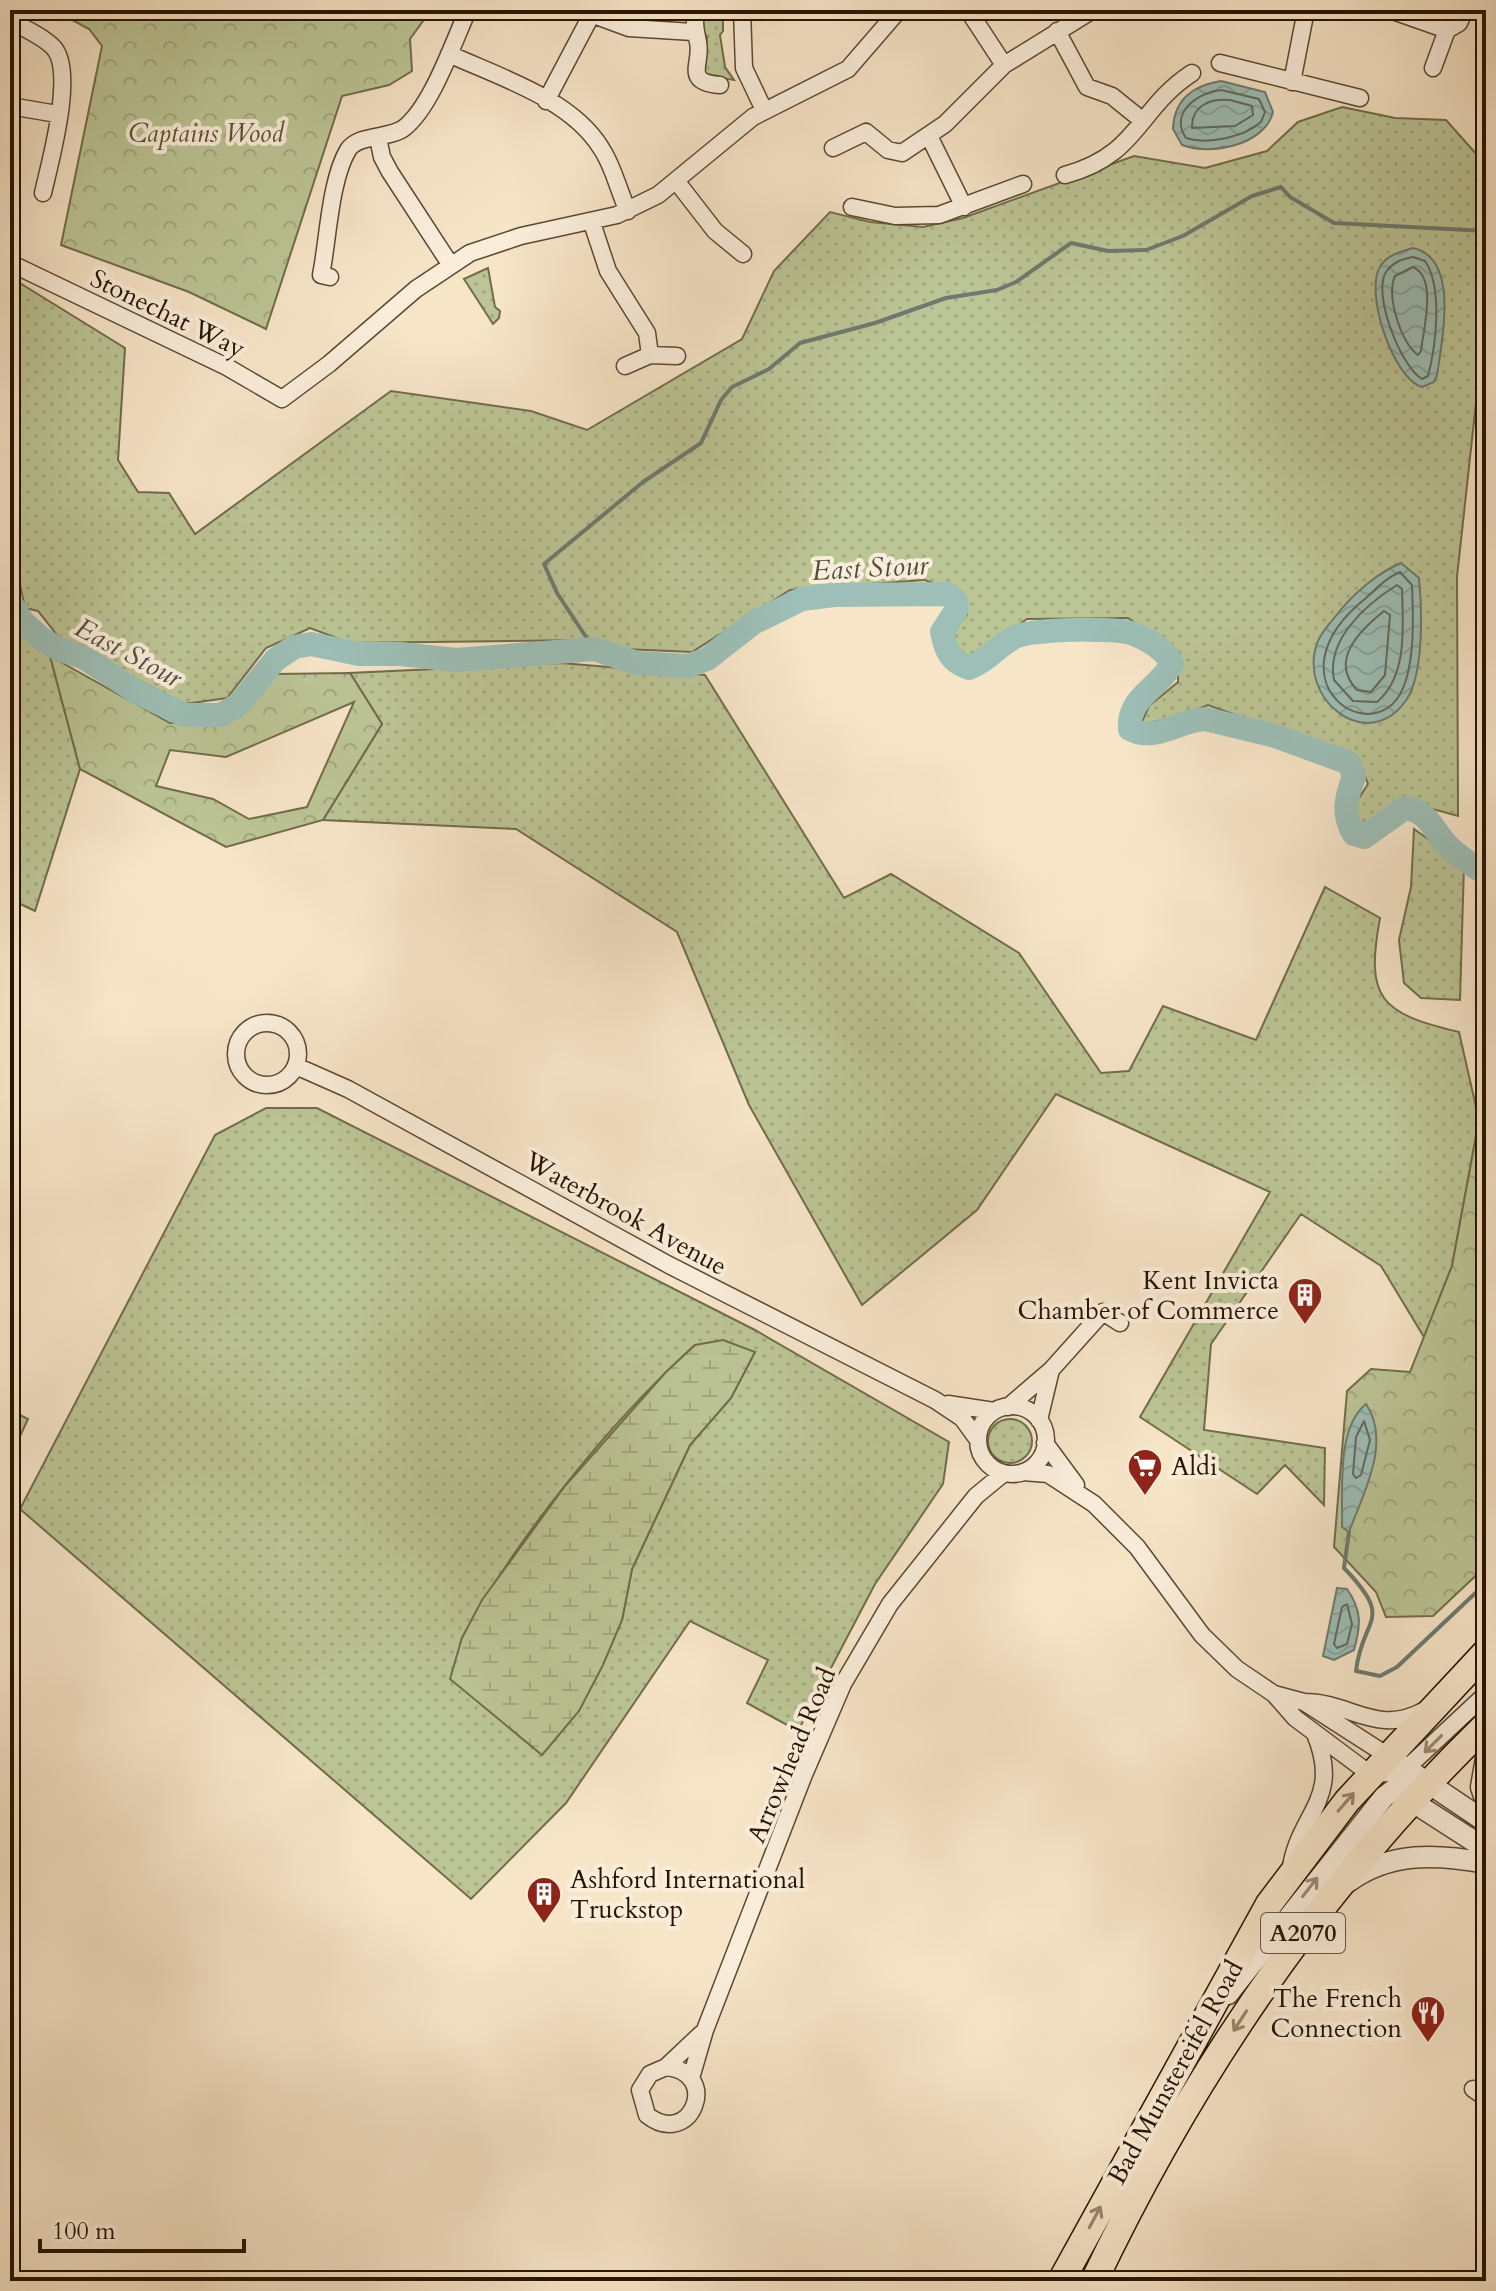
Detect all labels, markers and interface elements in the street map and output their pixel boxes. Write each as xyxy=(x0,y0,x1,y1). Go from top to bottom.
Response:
park label: Captains Wood xyxy=(128,116,285,151)
street label: Stonechat Way xyxy=(85,261,251,366)
water label: East Stour xyxy=(811,546,930,590)
water label: East Stour xyxy=(68,609,190,697)
street label: Waterbrook Avenue xyxy=(517,1143,733,1284)
place label: Kent Invicta Chamber of Commerce xyxy=(1018,1263,1279,1328)
building icon: Kent Invicta Chamber of Commerce xyxy=(1286,1276,1324,1326)
supermarket icon: Aldi xyxy=(1126,1447,1164,1497)
place label: Aldi xyxy=(1171,1449,1217,1484)
street label: Arrowhead Road xyxy=(739,1662,844,1848)
one-way arrow xyxy=(1423,1734,1443,1753)
one-way arrow xyxy=(1337,1792,1355,1812)
place label: Ashford International Truckstop xyxy=(570,1862,806,1927)
building icon: Ashford International Truckstop xyxy=(525,1875,563,1925)
one-way arrow xyxy=(1301,1877,1319,1898)
road number: A2070 xyxy=(1261,1913,1345,1953)
street label: Bad Munstereifel Road xyxy=(1099,1954,1252,2191)
place label: The French Connection xyxy=(1270,1981,1402,2046)
restaurant icon: The French Connection xyxy=(1409,1994,1447,2044)
one-way arrow xyxy=(1232,2010,1248,2032)
scale bar xyxy=(40,2203,244,2253)
one-way arrow xyxy=(1087,2206,1103,2229)
text: 100 m xyxy=(52,2215,116,2248)

